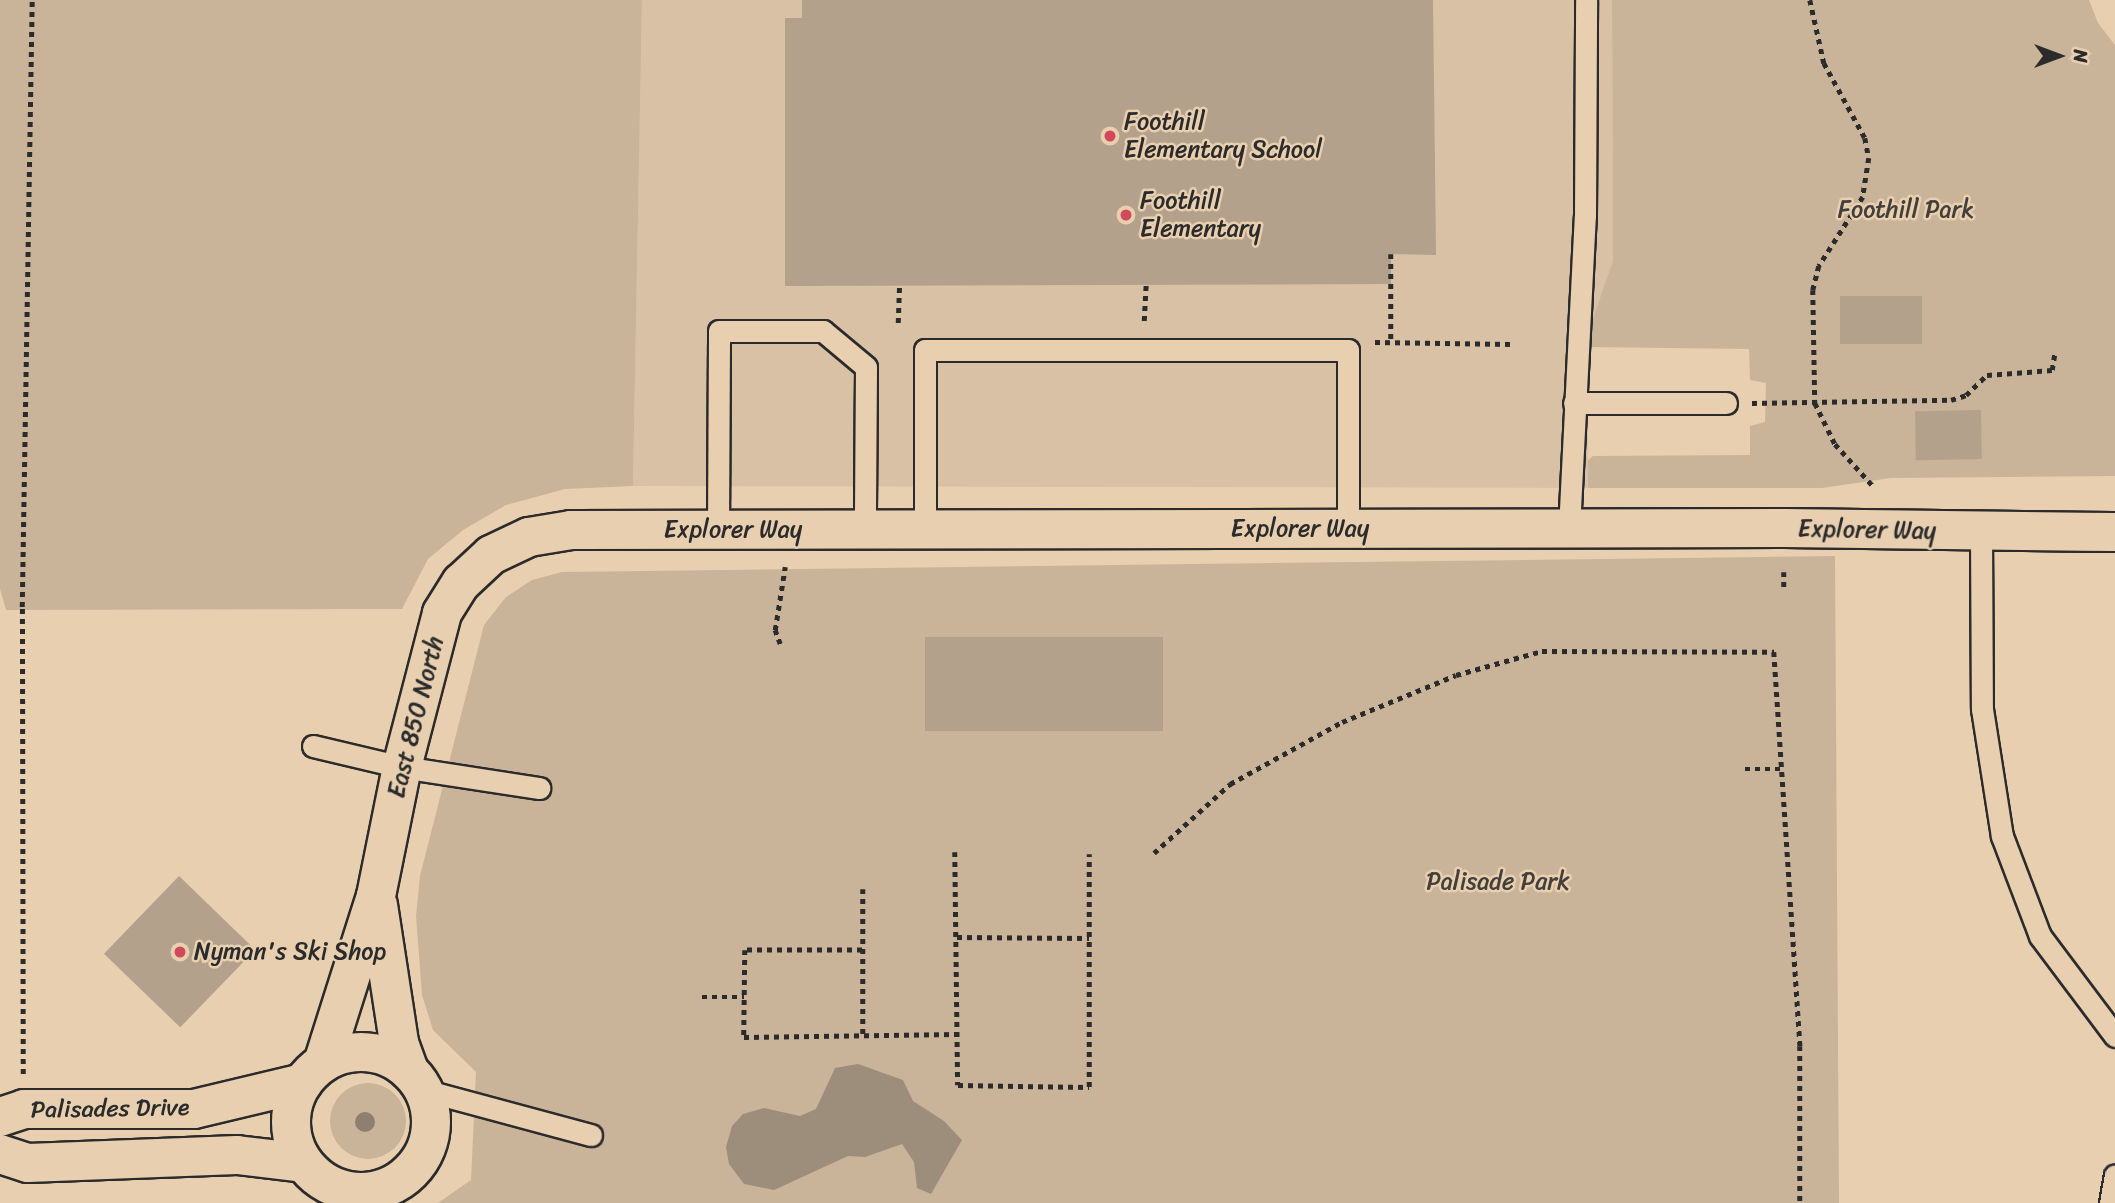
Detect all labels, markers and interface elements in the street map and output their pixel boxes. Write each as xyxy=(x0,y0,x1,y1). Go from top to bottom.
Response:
north arrow xyxy=(2024,21,2094,91)
text: N xyxy=(2064,49,2097,63)
place label: Foothill Elementary School xyxy=(1124,108,1322,164)
marker: Foothill Elementary School xyxy=(1102,128,1118,144)
place label: Foothill Elementary xyxy=(1140,187,1261,243)
park label: Foothill Park xyxy=(1838,196,1974,224)
marker: Foothill Elementary xyxy=(1118,207,1134,223)
street label: Explorer Way xyxy=(1797,514,1937,546)
street label: Explorer Way xyxy=(1231,515,1369,543)
street label: Explorer Way xyxy=(664,516,802,544)
street label: East 850 North xyxy=(382,633,450,801)
park label: Palisade Park xyxy=(1426,868,1570,896)
place label: Nyman's Ski Shop xyxy=(194,938,386,966)
marker: Nyman's Ski Shop xyxy=(172,944,188,960)
street label: Palisades Drive xyxy=(30,1093,190,1125)

